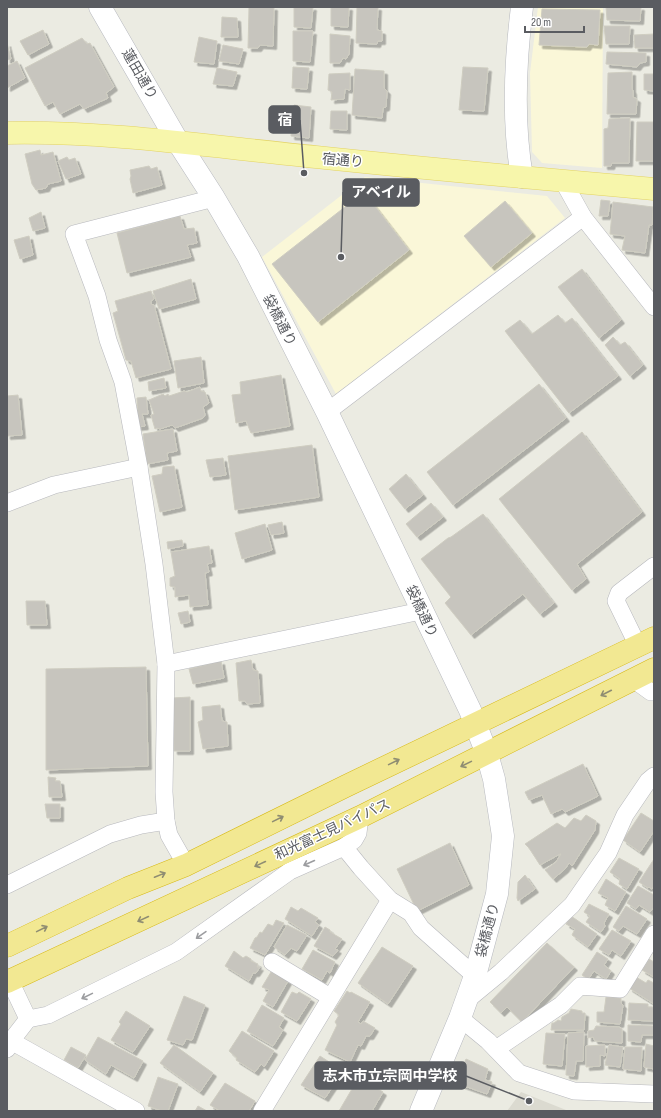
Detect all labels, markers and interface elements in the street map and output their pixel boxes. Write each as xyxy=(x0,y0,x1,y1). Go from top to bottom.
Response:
scale bar xyxy=(525,8,584,34)
text: 20 m xyxy=(531,15,551,30)
street label: 蓮田通り xyxy=(118,46,161,103)
callout: 宿 xyxy=(269,106,300,133)
text: 宿 xyxy=(277,111,293,130)
street label: 宿通り xyxy=(321,150,365,171)
callout: アベイル xyxy=(343,179,419,206)
text: アベイル xyxy=(351,183,411,202)
street label: 袋橋通り xyxy=(259,291,300,349)
street label: 袋橋通り xyxy=(402,582,441,640)
one-way arrow xyxy=(601,689,613,697)
one-way arrow xyxy=(388,758,400,765)
one-way arrow xyxy=(460,761,472,768)
street label: 和光富士見バイパス xyxy=(272,795,393,864)
one-way arrow xyxy=(271,815,283,822)
one-way arrow xyxy=(303,860,315,867)
one-way arrow xyxy=(255,861,267,868)
one-way arrow xyxy=(154,871,166,879)
street label: 袋橋通り xyxy=(472,901,503,959)
one-way arrow xyxy=(137,916,149,923)
one-way arrow xyxy=(36,925,48,932)
one-way arrow xyxy=(195,931,206,939)
one-way arrow xyxy=(81,993,93,1000)
callout: 志木市立宗岡中学校 xyxy=(315,1062,466,1089)
text: 志木市立宗岡中学校 xyxy=(322,1067,458,1086)

